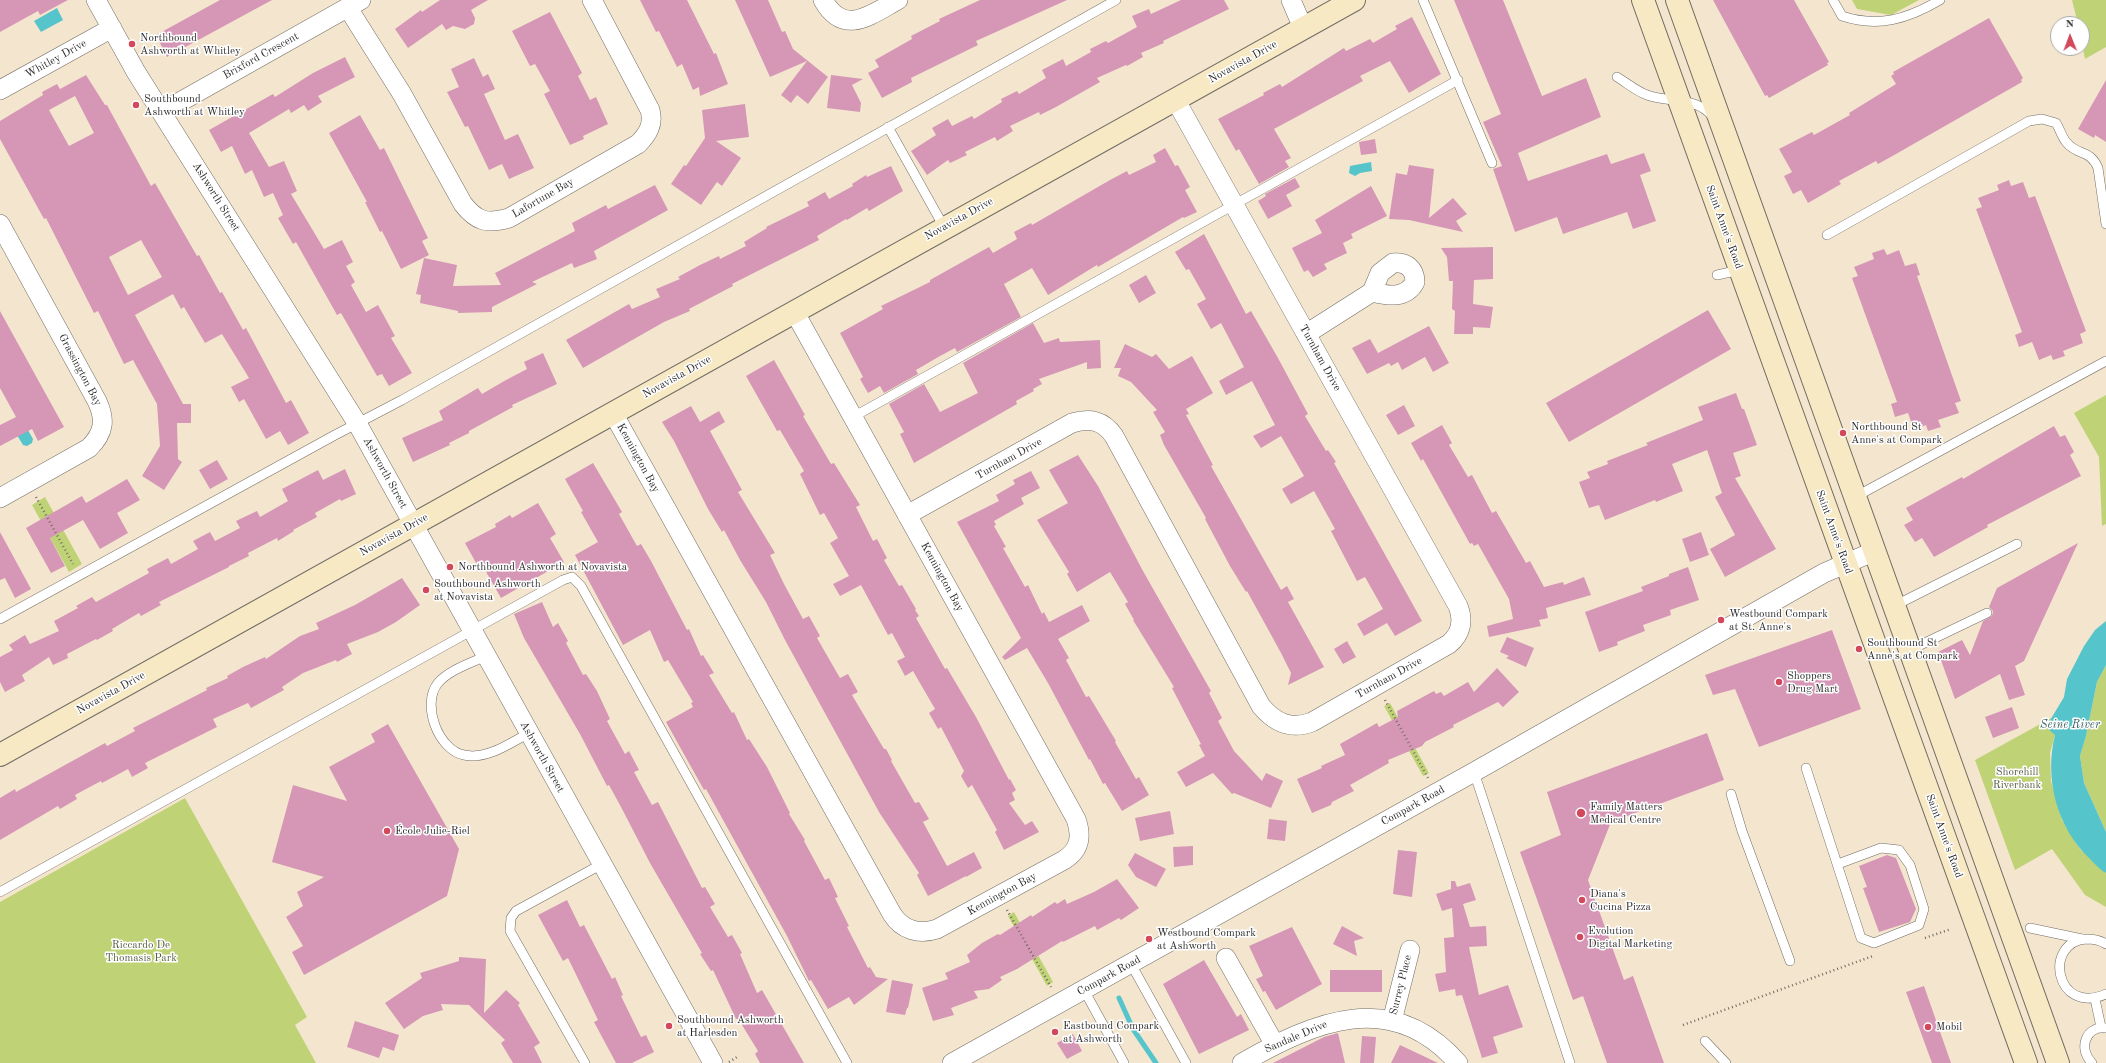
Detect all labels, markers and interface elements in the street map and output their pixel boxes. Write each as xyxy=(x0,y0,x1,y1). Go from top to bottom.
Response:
north arrow xyxy=(2050,16,2090,56)
text: N xyxy=(2066,19,2074,30)
street label: Brixford Crescent xyxy=(221,30,301,82)
place label: Northbound Ashworth at Whitley xyxy=(140,31,241,57)
street label: Whitley Drive xyxy=(23,37,89,81)
street label: Novavista Drive xyxy=(1206,38,1280,86)
marker: Northbound Ashworth at Whitley xyxy=(127,39,137,49)
place label: Southbound Ashworth at Whitley xyxy=(144,92,245,118)
marker: Southbound Ashworth at Whitley xyxy=(131,100,141,110)
street label: Ashworth Street xyxy=(189,160,243,234)
street label: Lafortune Bay xyxy=(510,175,576,221)
street label: Saint Anne's Road xyxy=(1703,183,1745,271)
street label: Novavista Drive xyxy=(922,195,996,243)
street label: Turnham Drive xyxy=(1296,323,1344,393)
street label: Grassington Bay xyxy=(56,332,104,408)
street label: Novavista Drive xyxy=(640,353,714,401)
place label: Northbound St Anne's at Compark xyxy=(1851,420,1942,446)
street label: Kennington Bay xyxy=(614,421,662,495)
marker: Northbound St Anne's at Compark xyxy=(1838,428,1848,438)
street label: Ashworth Street xyxy=(360,435,410,511)
street label: Turnham Drive xyxy=(974,435,1044,483)
street label: Saint Anne's Road xyxy=(1813,488,1855,576)
street label: Novavista Drive xyxy=(357,511,431,559)
street label: Kennington Bay xyxy=(918,540,966,614)
place label: Northbound Ashworth at Novavista xyxy=(458,560,627,574)
marker: Northbound Ashworth at Novavista xyxy=(445,562,455,572)
place label: Southbound Ashworth at Novavista xyxy=(434,577,541,603)
marker: Southbound Ashworth at Novavista xyxy=(421,585,431,595)
place label: Westbound Compark at St. Anne's xyxy=(1729,607,1828,633)
marker: Westbound Compark at St. Anne's xyxy=(1716,615,1726,625)
place label: Southbound St Anne's at Compark xyxy=(1867,636,1958,662)
marker: Southbound St Anne's at Compark xyxy=(1854,644,1864,654)
street label: Turnham Drive xyxy=(1354,654,1424,702)
street label: Novavista Drive xyxy=(74,669,148,717)
place label: Shoppers Drug Mart xyxy=(1787,669,1838,695)
marker: Shoppers Drug Mart xyxy=(1774,677,1784,687)
water label: Seine River xyxy=(2040,718,2100,732)
street label: Ashworth Street xyxy=(517,719,567,795)
park label: Shorehill Riverbank xyxy=(1993,765,2041,791)
street label: Compark Road xyxy=(1379,783,1447,829)
street label: Saint Anne's Road xyxy=(1923,792,1965,880)
place label: Family Matters Medical Centre xyxy=(1590,800,1662,826)
marker: Family Matters Medical Centre xyxy=(1575,807,1587,819)
place label: École Julie-Riel xyxy=(395,824,470,838)
marker: École Julie-Riel xyxy=(382,826,392,836)
street label: Kennington Bay xyxy=(965,870,1039,918)
place label: Diana's Cucina Pizza xyxy=(1590,887,1651,913)
marker: Diana's Cucina Pizza xyxy=(1577,895,1587,905)
place label: Evolution Digital Marketing xyxy=(1588,924,1672,950)
place label: Westbound Compark at Ashworth xyxy=(1157,926,1256,952)
marker: Evolution Digital Marketing xyxy=(1575,932,1585,942)
marker: Westbound Compark at Ashworth xyxy=(1144,934,1154,944)
park label: Riccardo De Thomasis Park xyxy=(105,938,177,964)
street label: Compark Road xyxy=(1075,953,1143,999)
street label: Surrey Place xyxy=(1387,954,1415,1016)
place label: Southbound Ashworth at Harlesden xyxy=(677,1013,784,1039)
street label: Sandale Drive xyxy=(1263,1018,1329,1056)
place label: Eastbound Compark at Ashworth xyxy=(1063,1019,1159,1045)
place label: Mobil xyxy=(1936,1020,1962,1034)
marker: Southbound Ashworth at Harlesden xyxy=(664,1021,674,1031)
marker: Mobil xyxy=(1923,1022,1933,1032)
marker: Eastbound Compark at Ashworth xyxy=(1050,1027,1060,1037)

